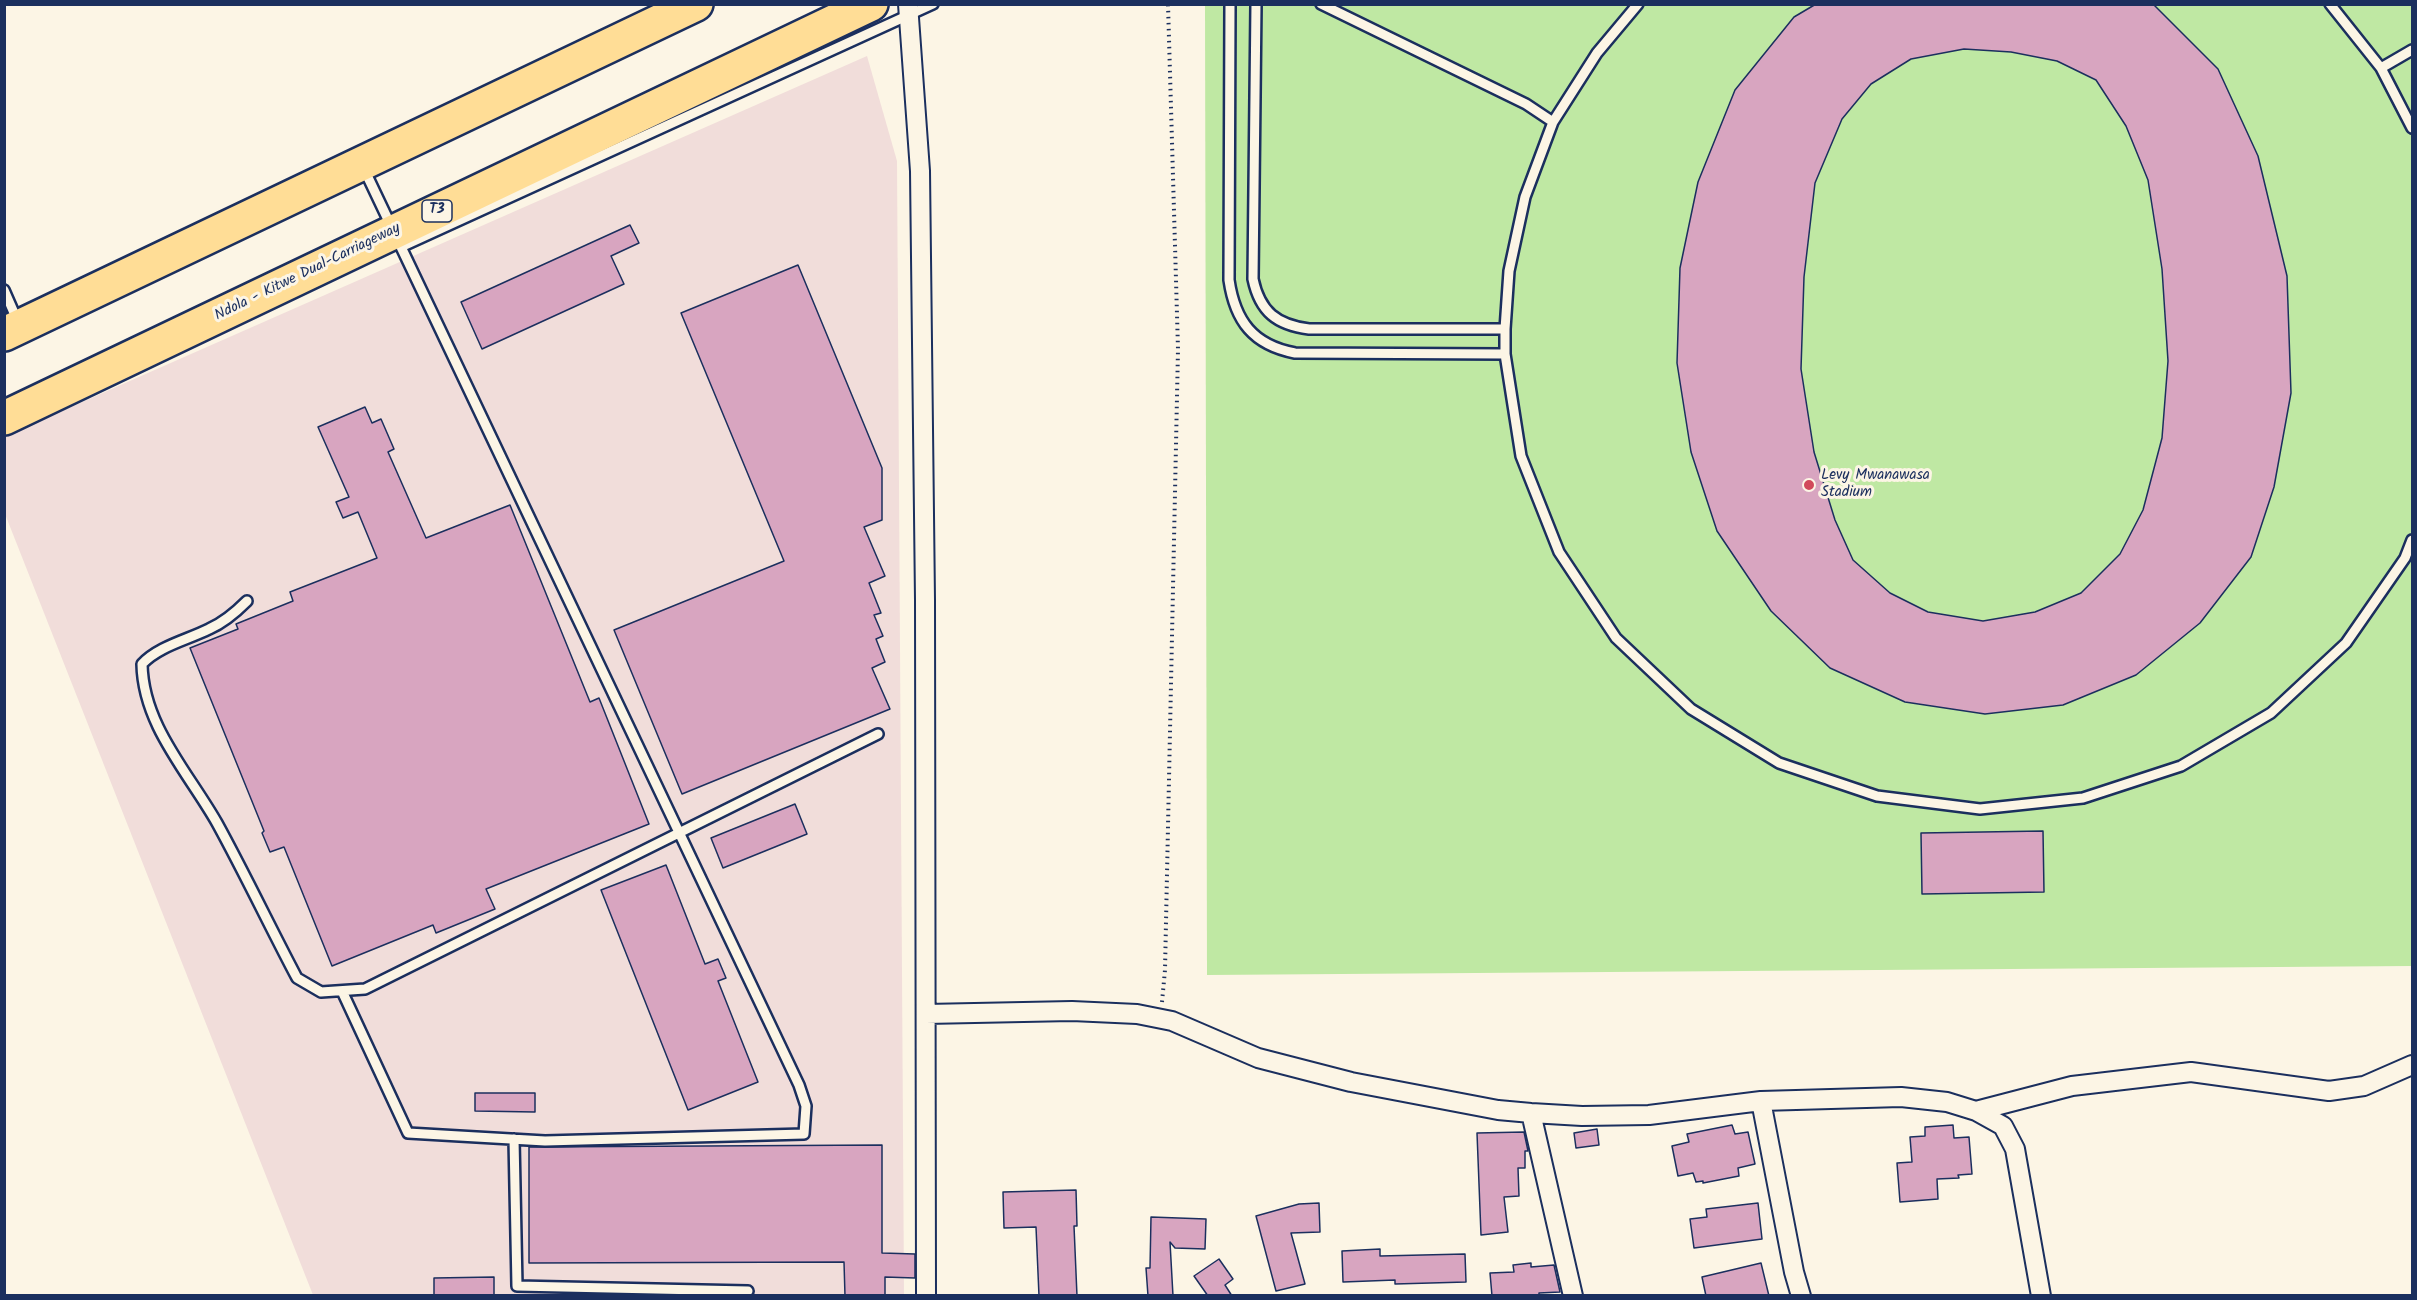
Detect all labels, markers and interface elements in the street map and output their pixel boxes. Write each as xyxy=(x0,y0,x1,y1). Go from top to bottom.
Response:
road number: T3 xyxy=(422,200,452,222)
street label: Ndola - Kitwe Dual-Carriageway xyxy=(212,220,404,326)
place label: Levy Mwanawasa Stadium xyxy=(1821,467,1930,502)
marker: Levy Mwanawasa Stadium xyxy=(1802,478,1816,492)

